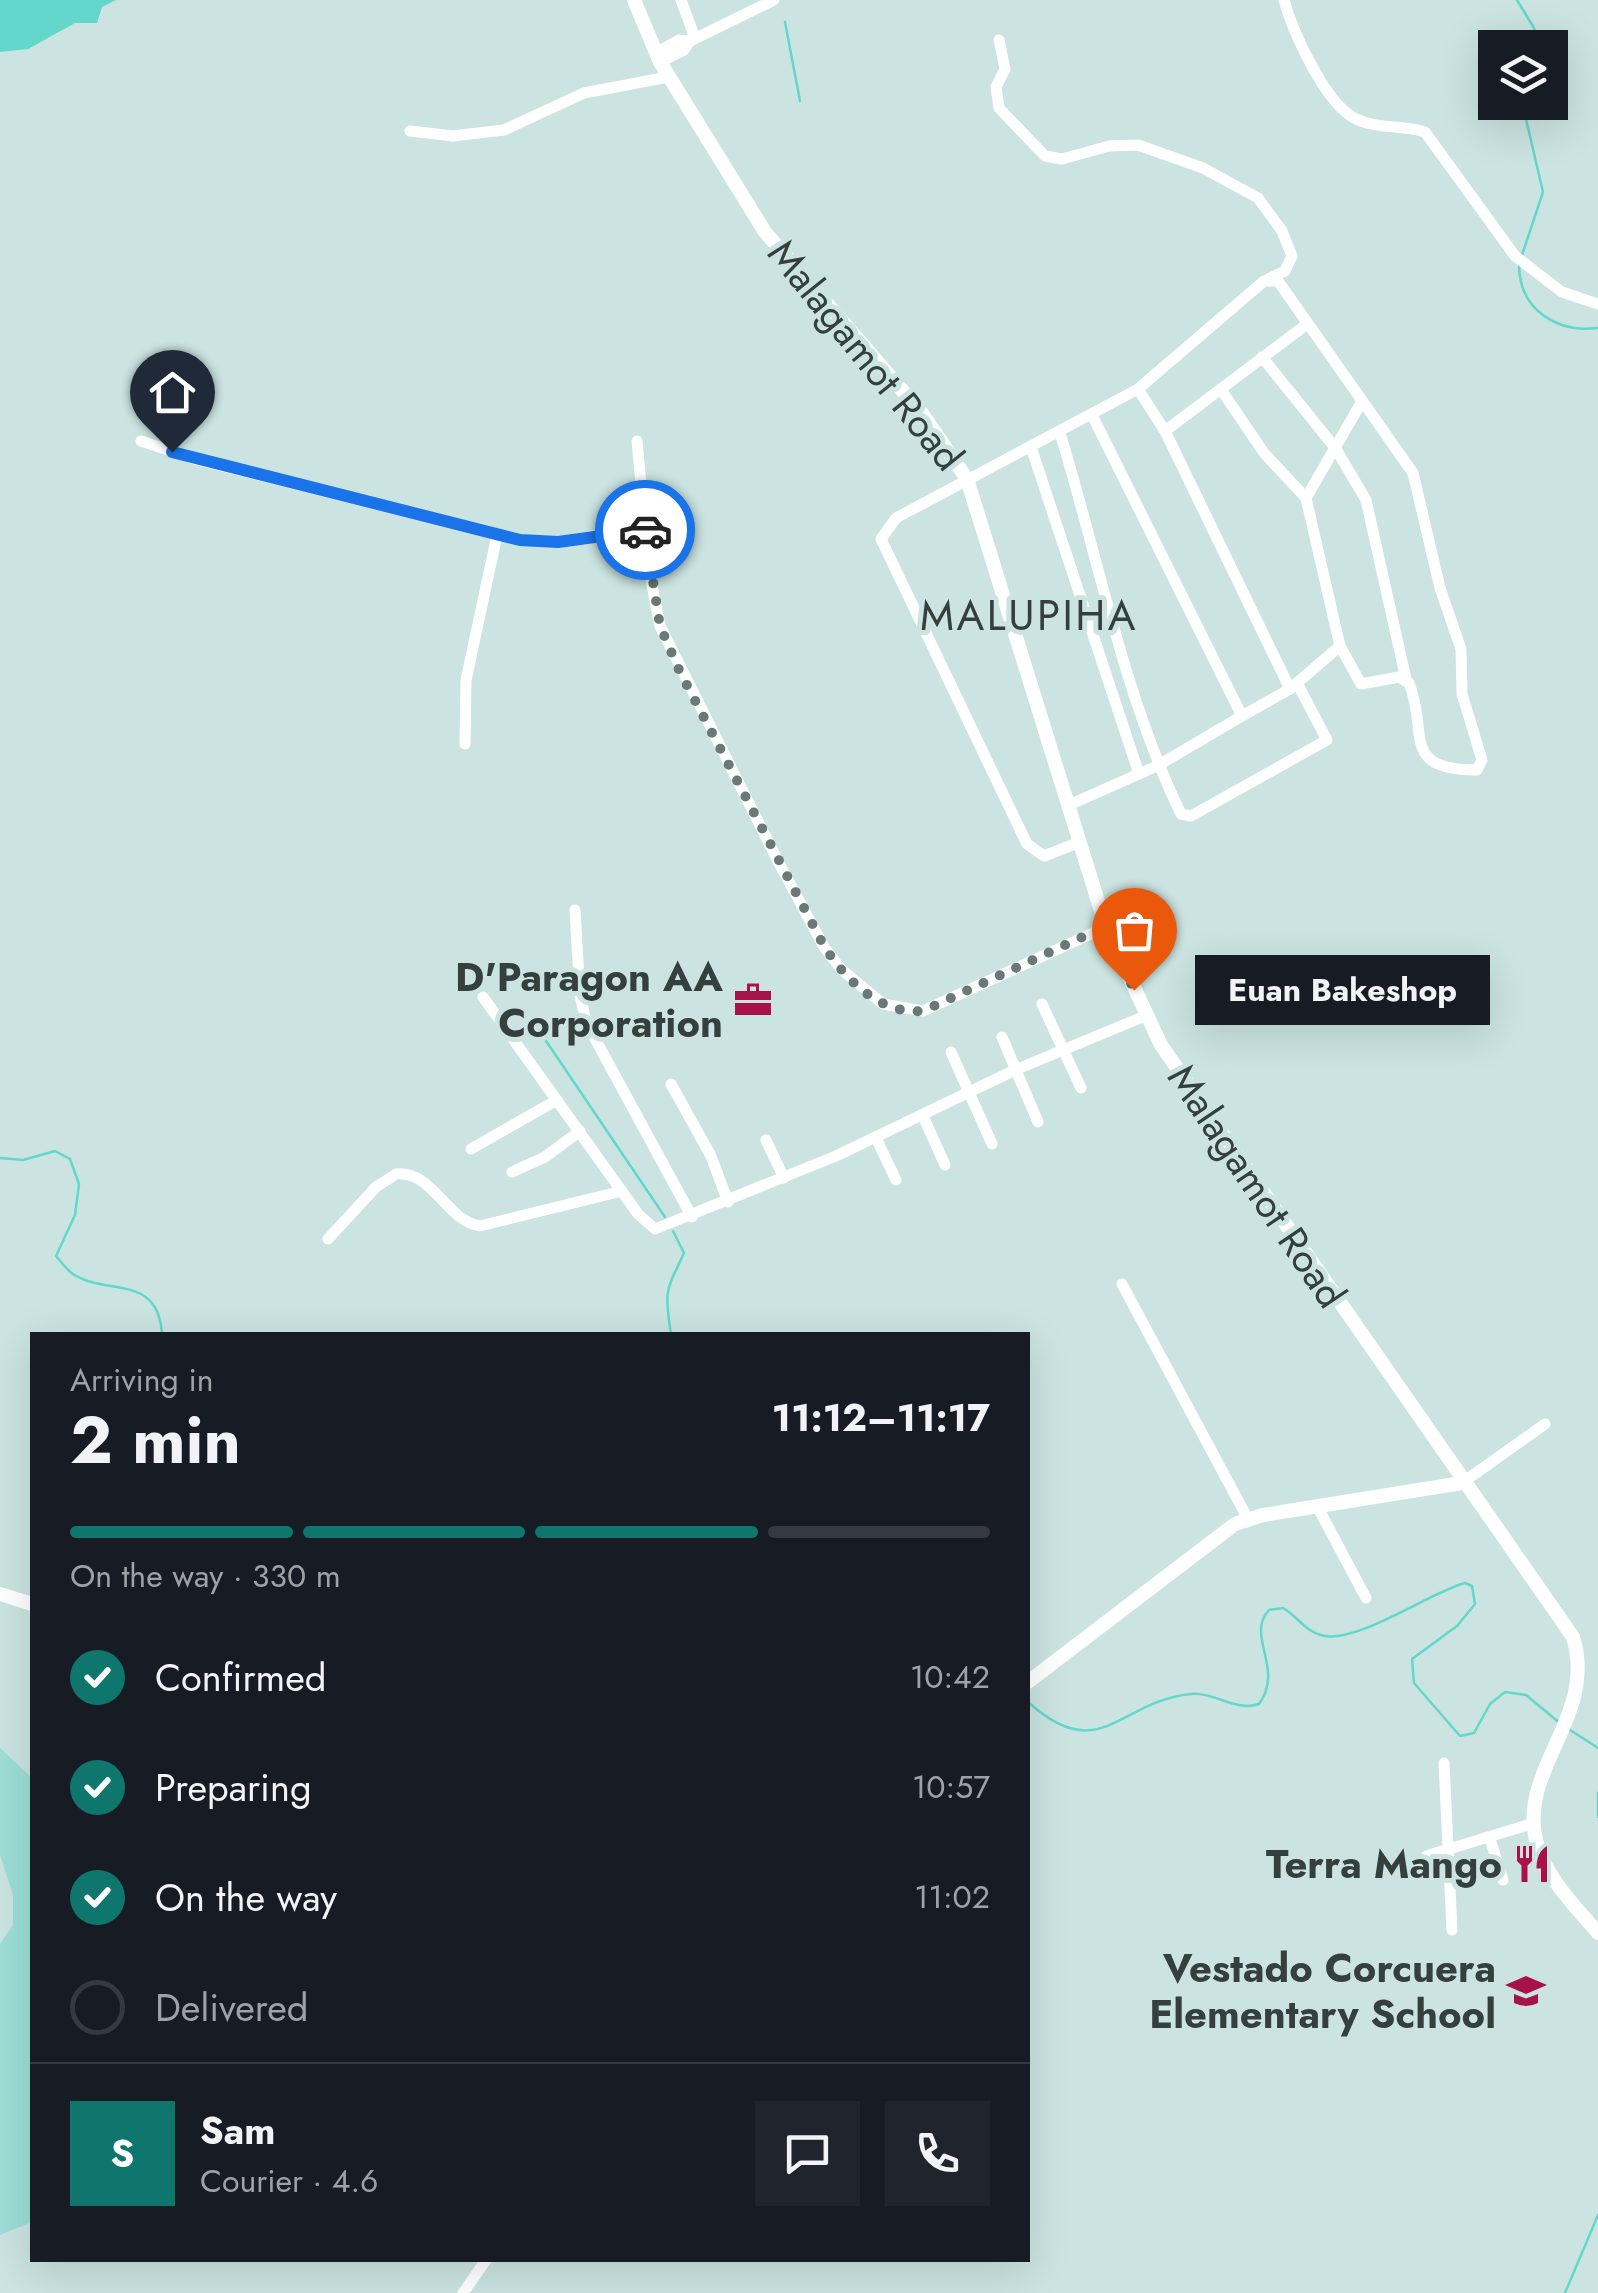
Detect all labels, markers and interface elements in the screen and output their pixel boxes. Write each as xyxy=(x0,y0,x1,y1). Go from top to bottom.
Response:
map controls xyxy=(1478,30,1568,120)
button: layers xyxy=(1478,30,1568,120)
street label: Malagamot Road xyxy=(754,227,978,483)
pin xyxy=(130,350,215,453)
icon: home xyxy=(145,365,200,420)
courier xyxy=(595,480,695,580)
icon: car xyxy=(618,503,673,558)
district label: MALUPIHA xyxy=(920,585,1138,646)
pin xyxy=(1092,888,1177,991)
icon: bag xyxy=(1107,903,1162,958)
place label: D'Paragon AA Corporation xyxy=(455,948,724,1052)
callout: Euan Bakeshop xyxy=(1194,955,1489,1025)
text: Euan Bakeshop xyxy=(1228,967,1457,1013)
office icon: D'Paragon AA Corporation xyxy=(732,979,774,1021)
street label: Malagamot Road xyxy=(1154,1052,1360,1320)
text: Arriving in xyxy=(70,1357,214,1403)
text: 11:12–11:17 xyxy=(772,1390,990,1445)
text: 2 min xyxy=(70,1393,241,1487)
text: On the way · 330 m xyxy=(70,1553,341,1599)
icon: check xyxy=(70,1650,125,1705)
text: Confirmed xyxy=(155,1650,326,1705)
text: 10:42 xyxy=(910,1654,990,1700)
icon: check xyxy=(70,1760,125,1815)
text: Preparing xyxy=(155,1760,312,1815)
text: 10:57 xyxy=(912,1764,990,1810)
place label: Terra Mango xyxy=(1266,1835,1502,1893)
restaurant icon: Terra Mango xyxy=(1511,1843,1553,1885)
icon: check xyxy=(70,1870,125,1925)
text: On the way xyxy=(155,1870,337,1925)
text: 11:02 xyxy=(914,1874,990,1920)
place label: Vestado Corcuera Elementary School xyxy=(1149,1939,1496,2043)
school or university icon: Vestado Corcuera Elementary School xyxy=(1505,1970,1547,2012)
text: Delivered xyxy=(155,1980,308,2035)
button: chat xyxy=(755,2101,860,2206)
button: phone xyxy=(885,2101,990,2206)
text: Sam xyxy=(200,2103,275,2158)
text: S xyxy=(111,2126,134,2181)
text: Courier · 4.6 xyxy=(200,2158,378,2204)

